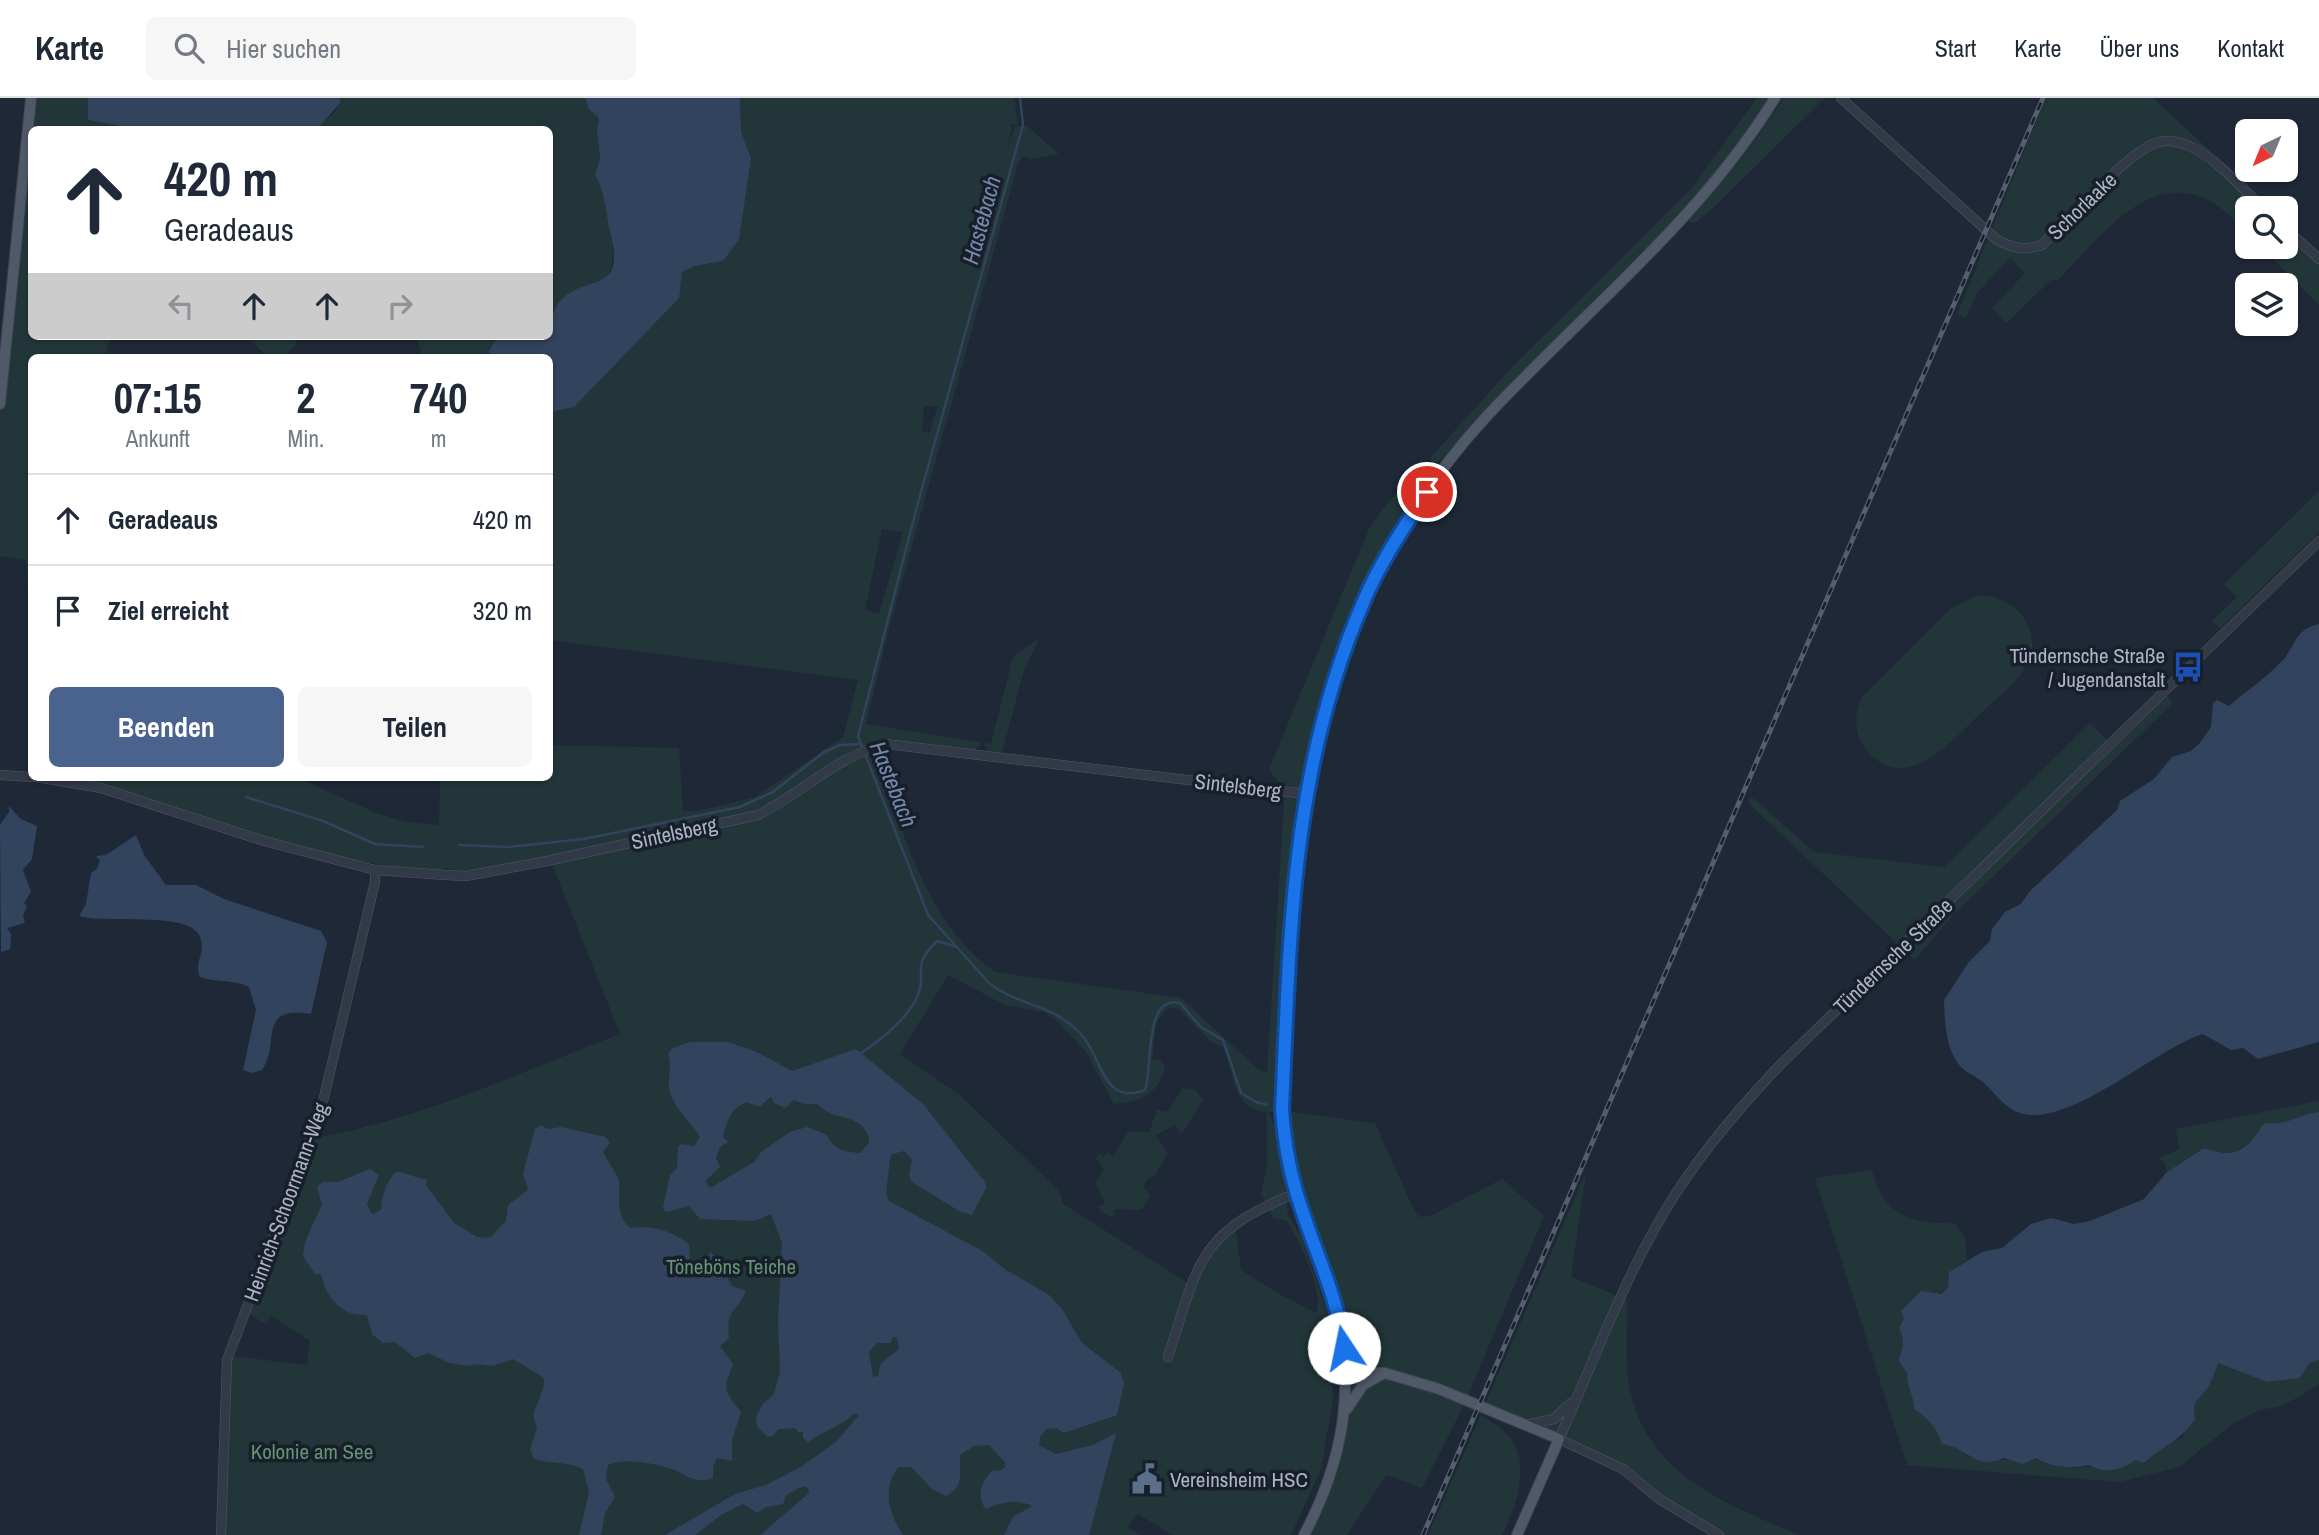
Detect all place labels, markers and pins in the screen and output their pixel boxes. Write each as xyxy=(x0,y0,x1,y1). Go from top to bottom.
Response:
pin xyxy=(1397,462,1457,522)
place label: Tündernsche Straße / Jugendanstalt xyxy=(2009,641,2165,694)
bus stop icon: Tündernsche Straße / Jugendanstalt xyxy=(2171,650,2205,684)
public building icon: Vereinsheim HSC xyxy=(1130,1462,1164,1496)
place label: Vereinsheim HSC xyxy=(1170,1465,1308,1494)

